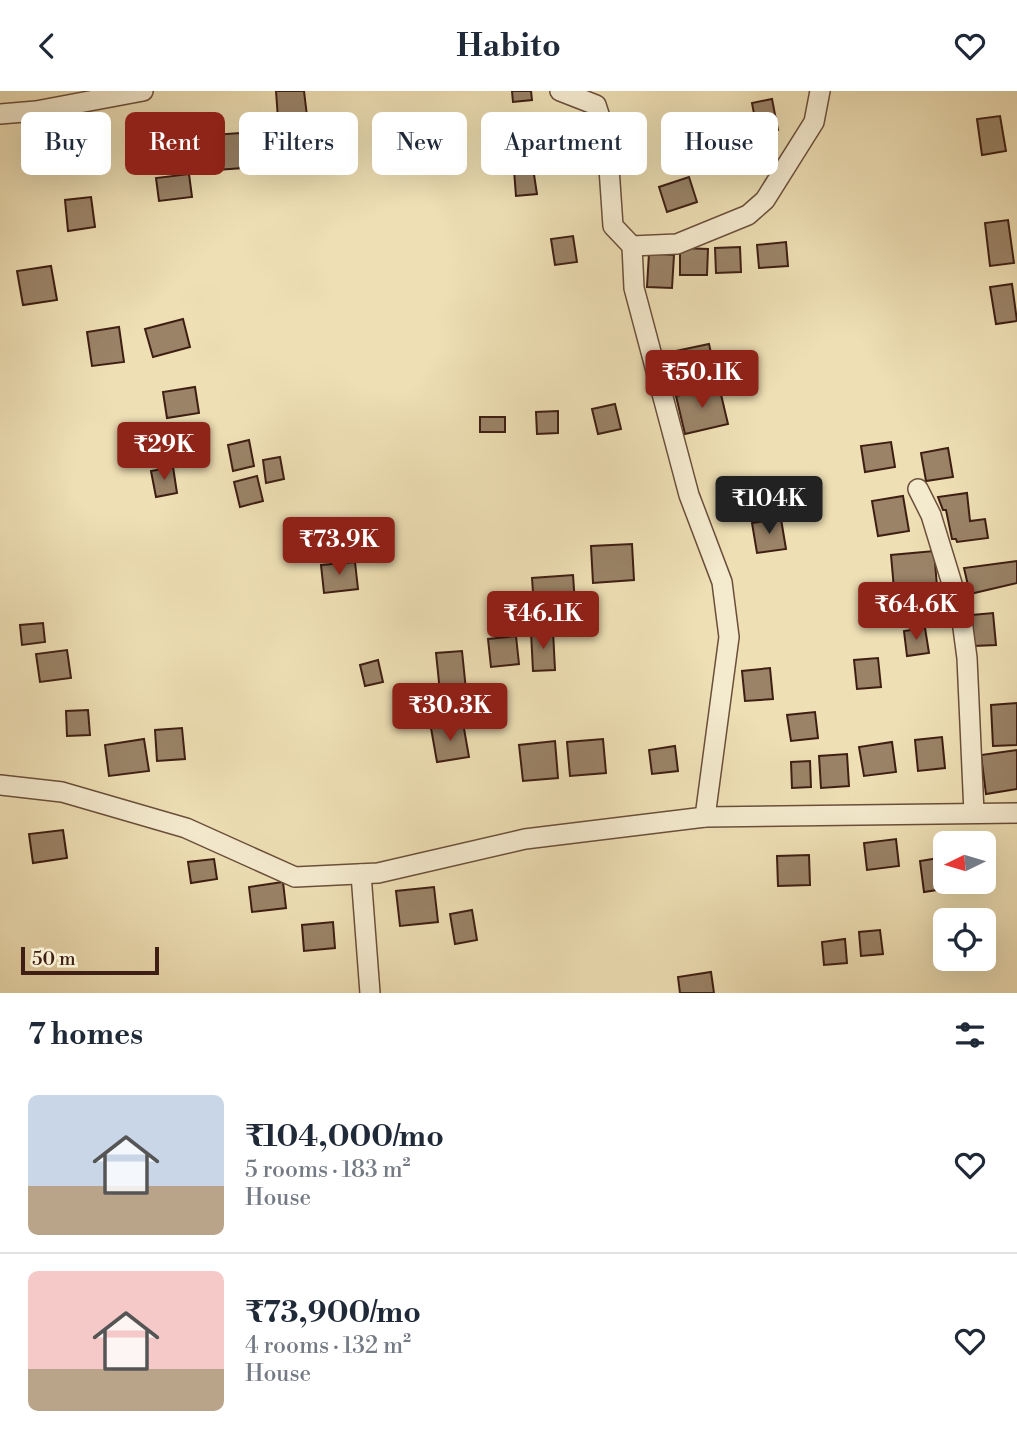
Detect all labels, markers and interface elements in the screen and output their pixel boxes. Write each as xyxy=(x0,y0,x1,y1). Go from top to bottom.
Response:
text: Habito xyxy=(456,26,561,66)
icon: back xyxy=(28,27,66,65)
icon: heart xyxy=(951,27,989,65)
chip: Buy xyxy=(21,112,111,175)
chip: Rent xyxy=(125,112,225,175)
chip: Filters xyxy=(239,112,358,175)
chip: New xyxy=(372,112,467,175)
chip: Apartment xyxy=(481,112,647,175)
chip: House xyxy=(661,112,778,175)
pin: ₹50.1K xyxy=(645,351,759,410)
text: ₹50.1K xyxy=(661,359,743,387)
pin: ₹29K xyxy=(123,423,205,482)
text: ₹29K xyxy=(133,431,195,459)
pin: ₹104K xyxy=(720,477,818,536)
text: ₹104K xyxy=(732,485,806,513)
pin: ₹73.9K xyxy=(282,517,396,577)
text: ₹73.9K xyxy=(299,526,379,554)
pin: ₹64.6K xyxy=(859,582,973,642)
pin: ₹46.1K xyxy=(486,591,600,651)
text: ₹64.6K xyxy=(874,591,958,619)
text: ₹46.1K xyxy=(503,600,583,628)
pin: ₹30.3K xyxy=(393,683,507,743)
text: ₹30.3K xyxy=(408,692,492,720)
north arrow xyxy=(933,831,996,894)
map controls xyxy=(933,831,996,971)
button: locate xyxy=(933,908,996,971)
scale bar xyxy=(21,944,159,976)
text: 50 m xyxy=(32,947,76,971)
text: 7 homes xyxy=(28,1016,143,1054)
icon: filters xyxy=(951,1016,989,1054)
text: ₹104,000/mo xyxy=(245,1118,444,1156)
icon: home xyxy=(84,1123,168,1207)
icon: heart xyxy=(951,1146,989,1184)
text: 5 rooms · 183 m² xyxy=(245,1156,411,1184)
text: House xyxy=(245,1184,311,1212)
text: ₹73,900/mo xyxy=(245,1294,421,1332)
icon: home xyxy=(84,1299,168,1383)
icon: heart xyxy=(951,1322,989,1360)
text: 4 rooms · 132 m² xyxy=(245,1332,411,1360)
text: House xyxy=(245,1360,311,1388)

